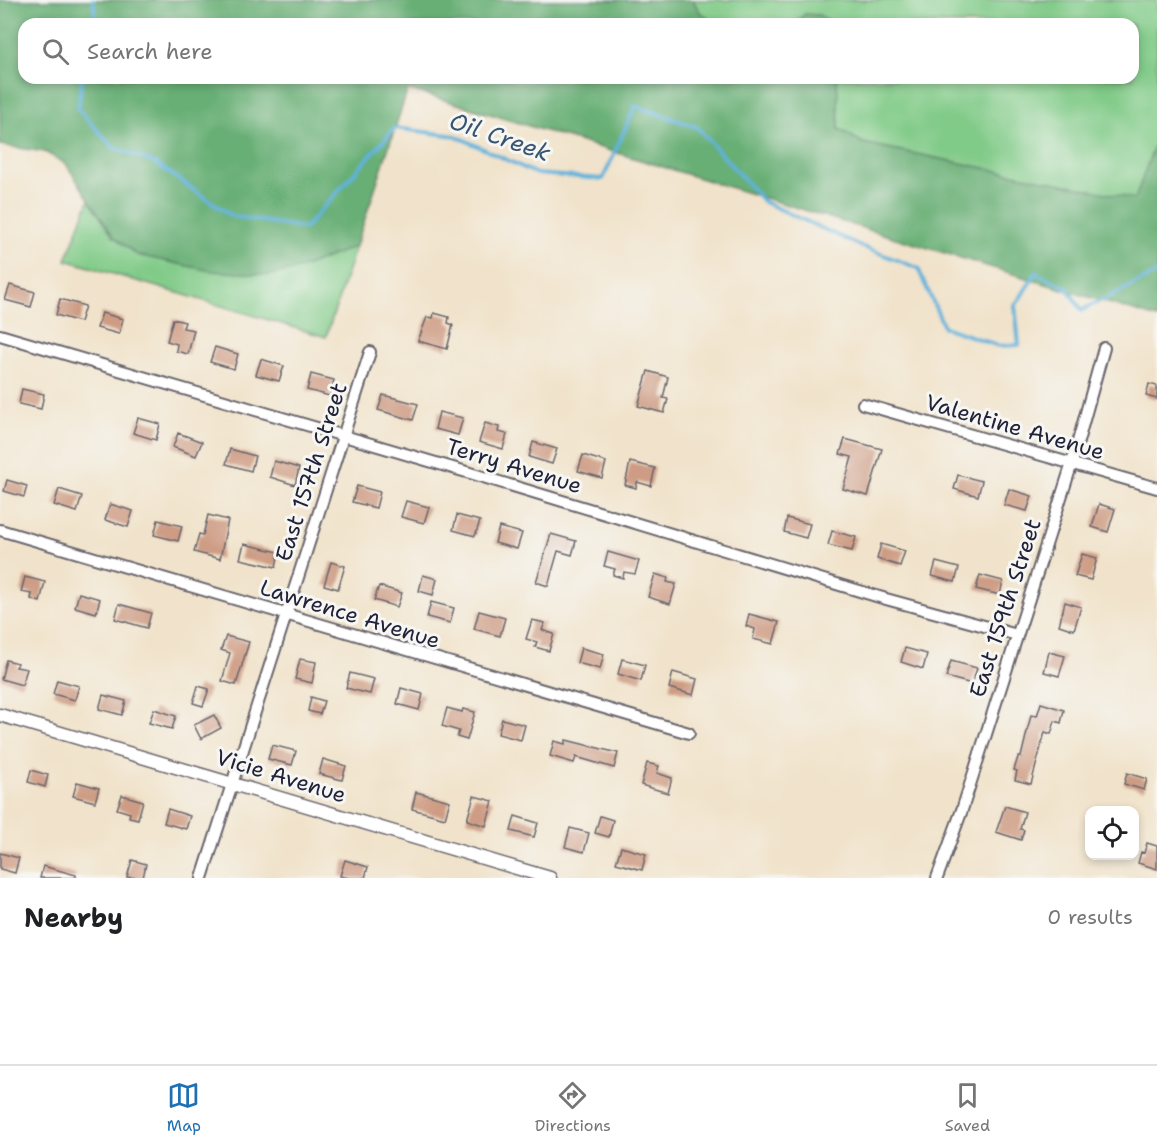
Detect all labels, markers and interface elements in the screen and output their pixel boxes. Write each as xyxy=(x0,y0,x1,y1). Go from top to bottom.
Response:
search box xyxy=(18,18,1139,84)
icon: search xyxy=(39,35,72,68)
text: Search here xyxy=(87,37,213,66)
water label: Oil Creek xyxy=(445,105,555,169)
street label: East 157th Street xyxy=(268,379,354,565)
street label: Valentine Avenue xyxy=(922,388,1108,466)
street label: Terry Avenue xyxy=(443,432,585,500)
street label: East 159th Street xyxy=(962,515,1048,701)
street label: Lawrence Avenue xyxy=(256,573,444,655)
street label: Vicie Avenue xyxy=(212,742,350,810)
map controls xyxy=(1085,806,1139,860)
button: locate xyxy=(1085,806,1139,860)
text: Nearby xyxy=(24,900,123,935)
text: 0 results xyxy=(1047,904,1133,930)
tab: Map xyxy=(167,1079,201,1136)
tab: Directions xyxy=(535,1079,611,1136)
tab: Saved xyxy=(945,1079,990,1136)

